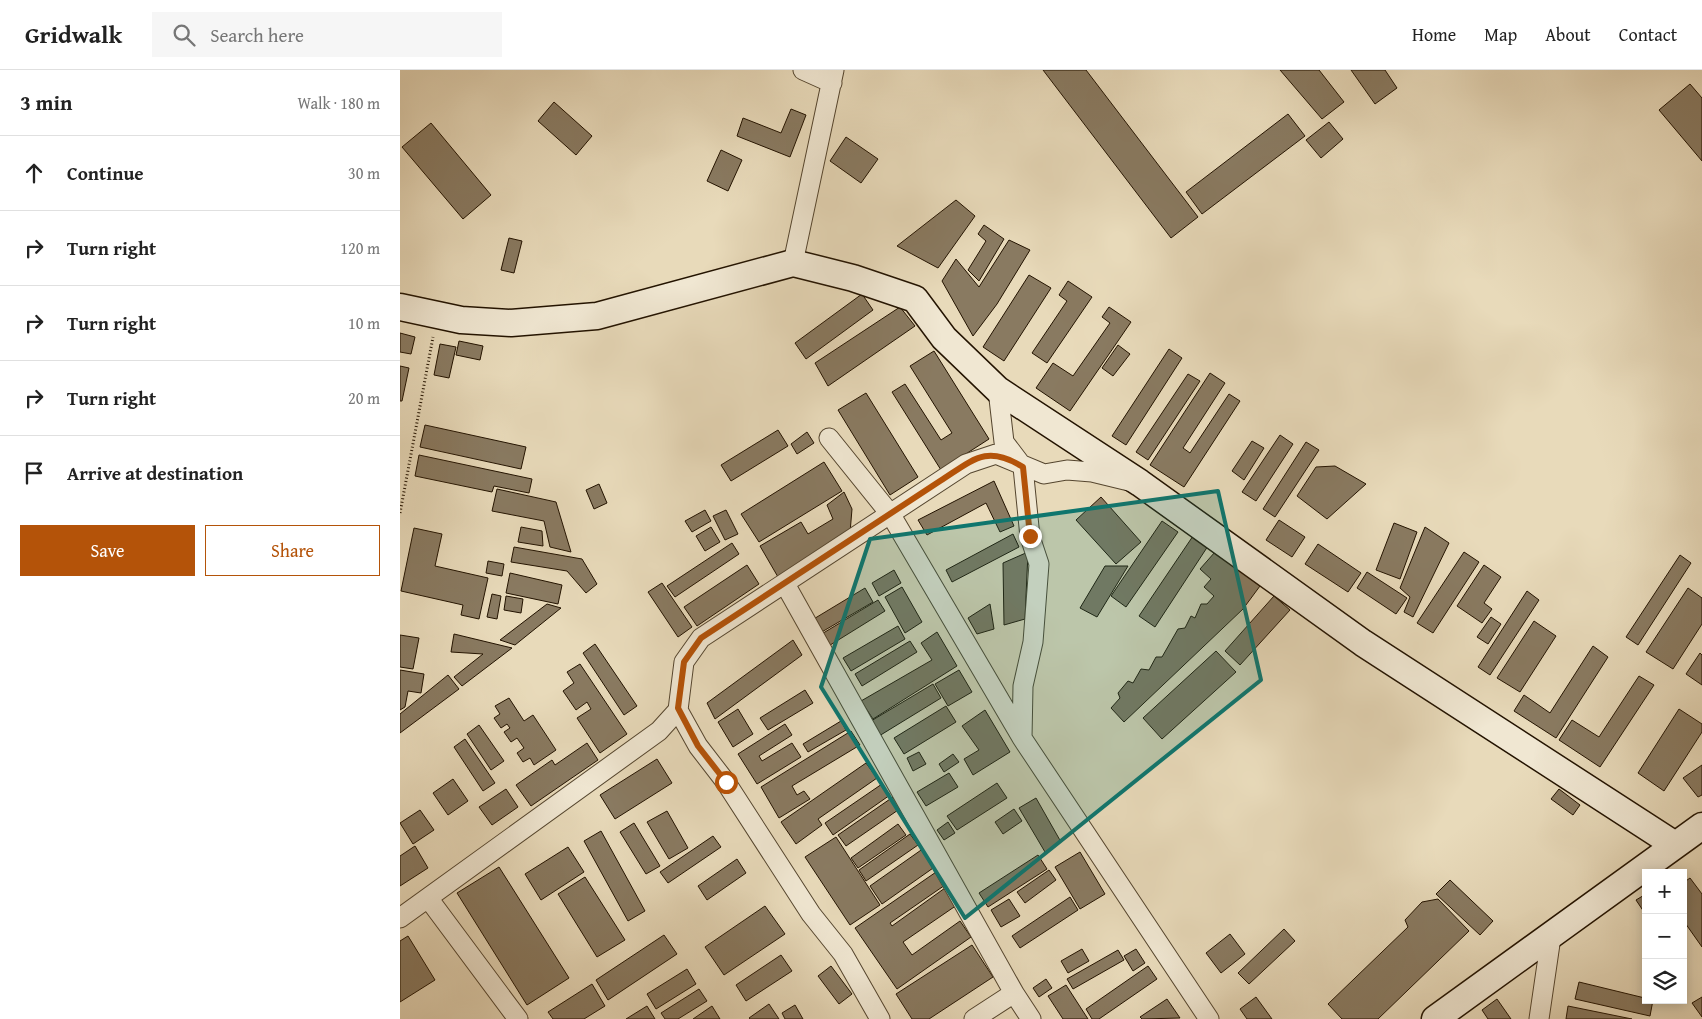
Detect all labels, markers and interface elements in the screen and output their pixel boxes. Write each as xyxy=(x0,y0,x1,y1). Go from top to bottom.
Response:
search box xyxy=(152,12,502,57)
text: Gridwalk xyxy=(25,17,122,52)
icon: search xyxy=(170,21,198,49)
text: Search here xyxy=(210,21,304,49)
text: Home xyxy=(1412,21,1456,48)
text: Map xyxy=(1484,21,1517,48)
text: About xyxy=(1545,21,1591,48)
text: Contact xyxy=(1619,21,1677,48)
text: 3 min xyxy=(20,87,72,118)
text: Walk · 180 m xyxy=(297,91,380,115)
icon: ahead xyxy=(20,159,48,187)
text: Continue xyxy=(67,159,144,187)
text: 30 m xyxy=(348,161,380,185)
icon: right xyxy=(20,234,48,262)
text: Turn right xyxy=(67,234,156,262)
text: 120 m xyxy=(340,236,380,260)
icon: right xyxy=(20,309,48,337)
text: Turn right xyxy=(67,309,156,337)
text: 10 m xyxy=(348,311,380,335)
icon: right xyxy=(20,384,48,412)
text: Turn right xyxy=(67,384,156,412)
text: 20 m xyxy=(348,386,380,410)
icon: arrive xyxy=(20,459,48,487)
text: Arrive at destination xyxy=(67,459,243,487)
button: Save xyxy=(20,525,195,576)
button: Share xyxy=(205,525,380,576)
route end xyxy=(1019,525,1042,548)
route start xyxy=(715,771,738,794)
map controls xyxy=(1642,869,1687,1004)
button: + xyxy=(1642,869,1687,914)
button: − xyxy=(1642,914,1687,959)
button: layers xyxy=(1642,959,1687,1004)

